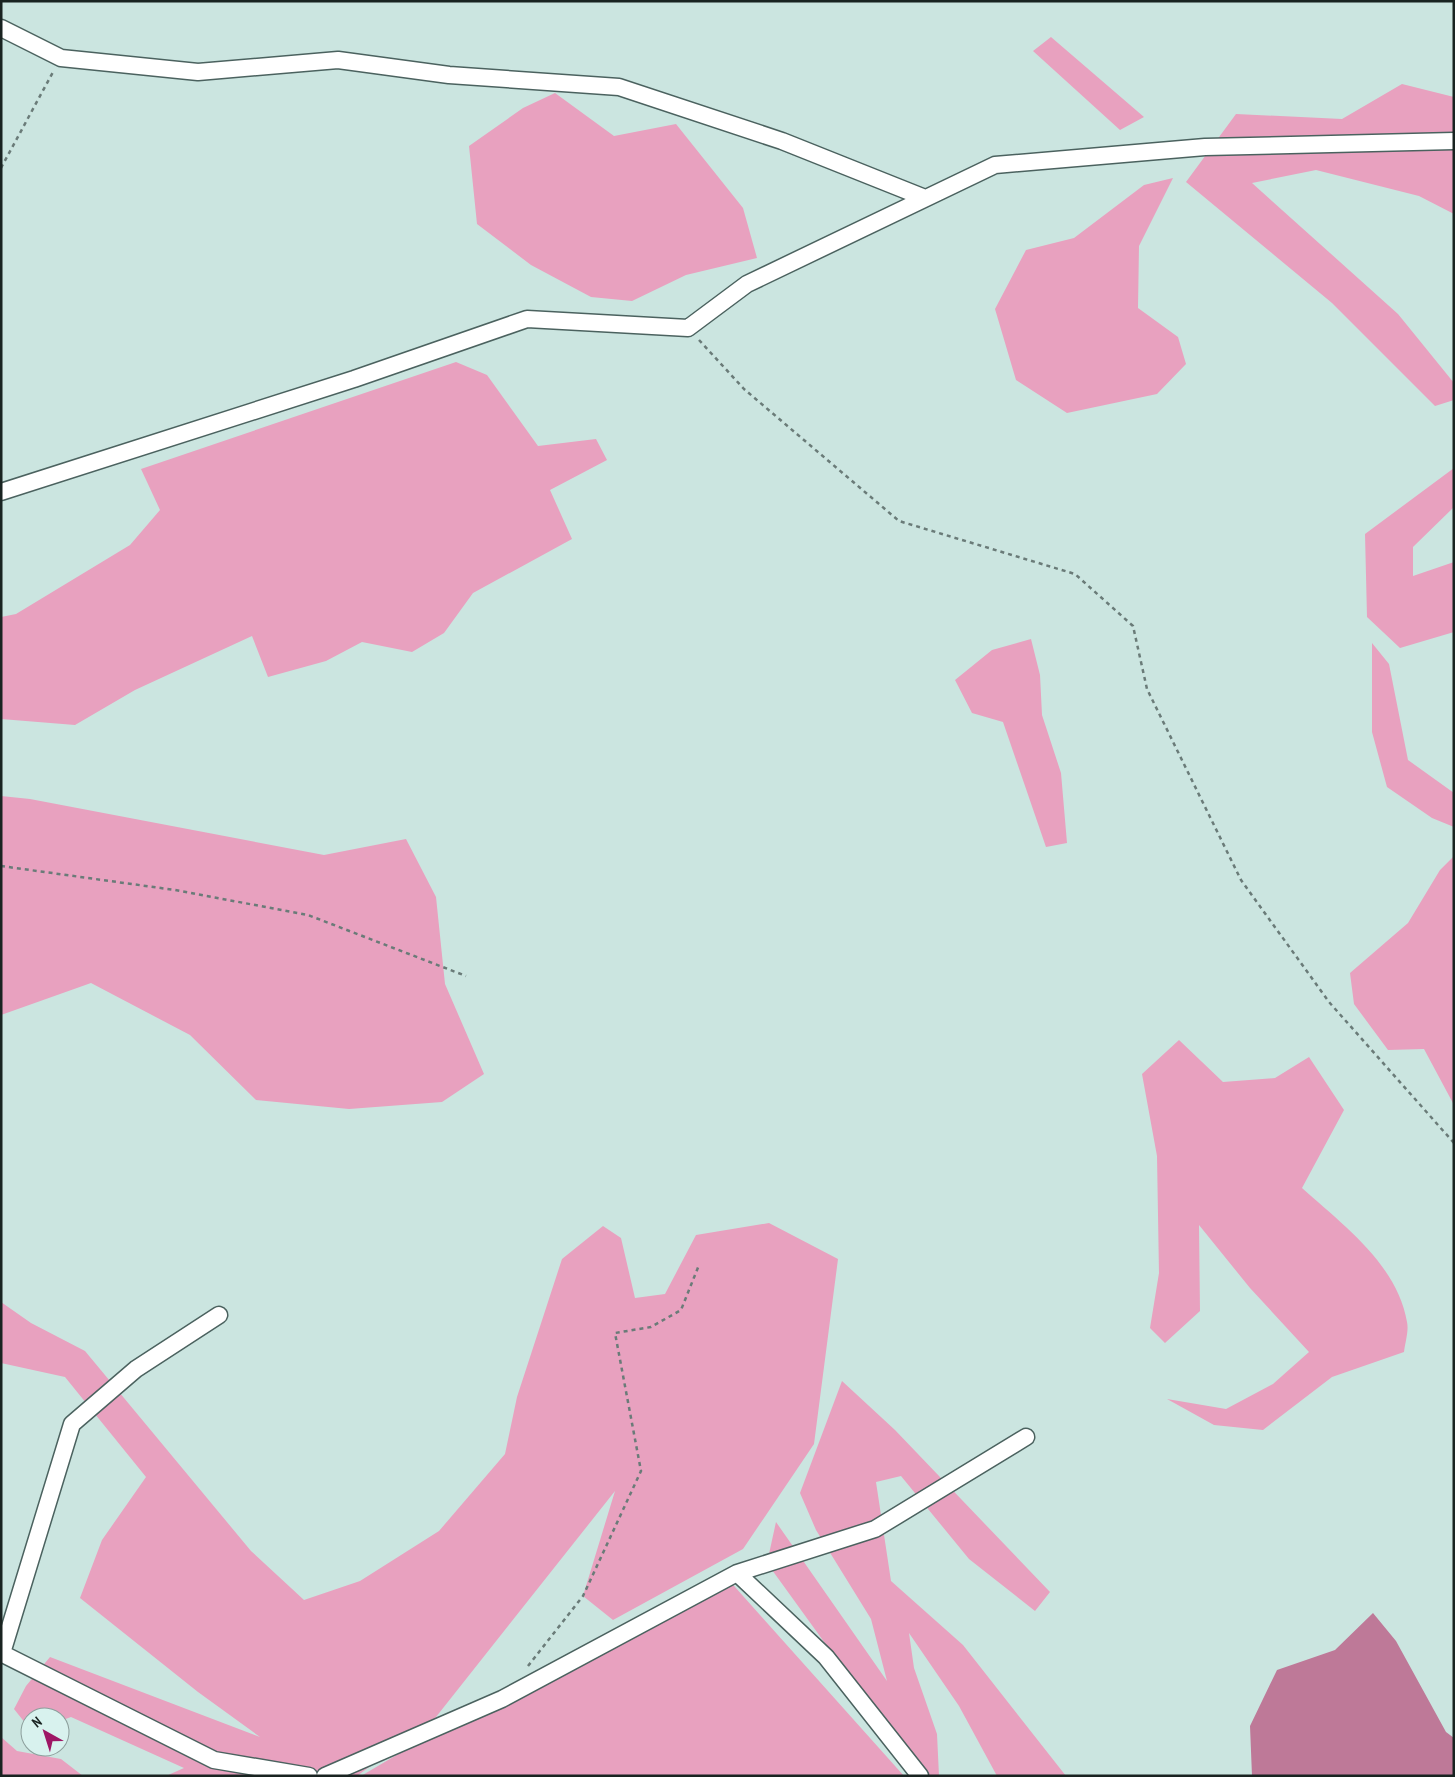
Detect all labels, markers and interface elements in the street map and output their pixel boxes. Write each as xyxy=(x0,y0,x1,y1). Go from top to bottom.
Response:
north arrow xyxy=(20,1707,70,1757)
text: N xyxy=(28,1713,45,1731)

